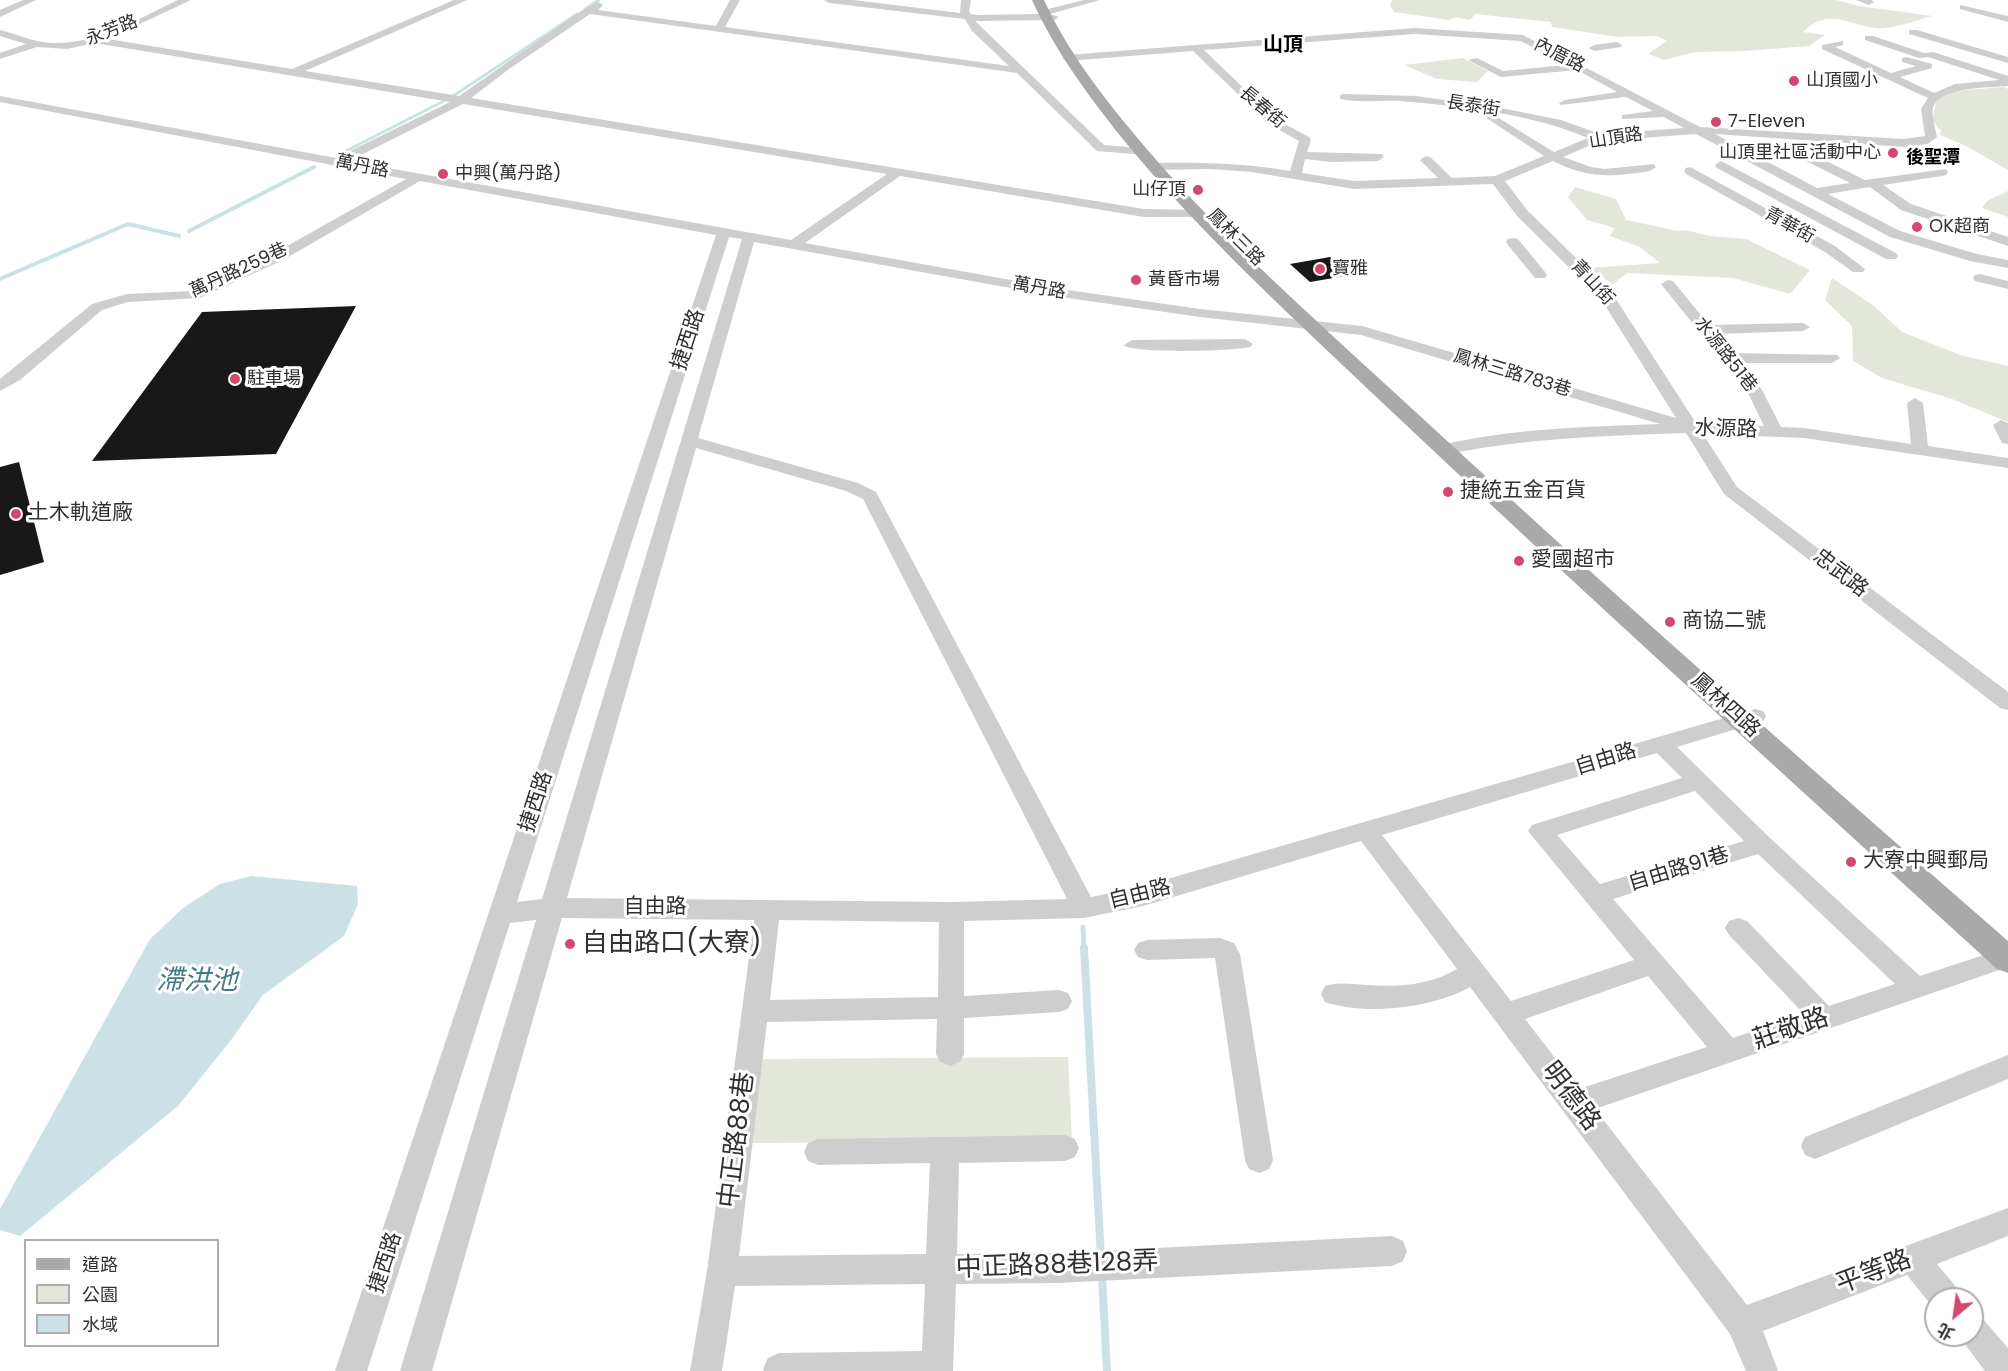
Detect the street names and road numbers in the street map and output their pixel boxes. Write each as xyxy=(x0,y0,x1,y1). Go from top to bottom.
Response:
street label: 永芳路 xyxy=(83,11,141,51)
street label: 內厝路 xyxy=(1530,34,1588,78)
street label: 長春街 xyxy=(1234,82,1290,134)
street label: 長泰街 xyxy=(1445,92,1501,122)
street label: 山頂路 xyxy=(1588,124,1644,154)
street label: 萬丹路 xyxy=(333,151,391,183)
street label: 青華街 xyxy=(1760,203,1818,249)
street label: 鳳林三路 xyxy=(1202,205,1268,271)
street label: 萬丹路259巷 xyxy=(187,239,291,303)
street label: 青山街 xyxy=(1566,256,1618,310)
street label: 萬丹路 xyxy=(1011,274,1067,304)
street label: 捷西路 xyxy=(667,306,711,374)
street label: 水源路51巷 xyxy=(1689,313,1761,397)
street label: 鳳林三路783巷 xyxy=(1451,346,1573,402)
street label: 水源路 xyxy=(1694,416,1758,444)
street label: 忠武路 xyxy=(1807,545,1873,603)
street label: 鳳林四路 xyxy=(1685,669,1765,743)
street label: 自由路 xyxy=(1572,739,1640,781)
street label: 捷西路 xyxy=(515,768,559,836)
street label: 自由路91巷 xyxy=(1626,843,1732,897)
street label: 自由路 xyxy=(1106,875,1174,915)
street label: 自由路 xyxy=(624,895,686,921)
street label: 莊敬路 xyxy=(1749,1003,1833,1057)
street label: 明德路 xyxy=(1534,1056,1606,1138)
street label: 中正路88巷 xyxy=(714,1070,762,1210)
street label: 捷西路 xyxy=(364,1229,408,1297)
street label: 平等路 xyxy=(1832,1244,1916,1302)
street label: 中正路88巷128弄 xyxy=(955,1247,1159,1285)

